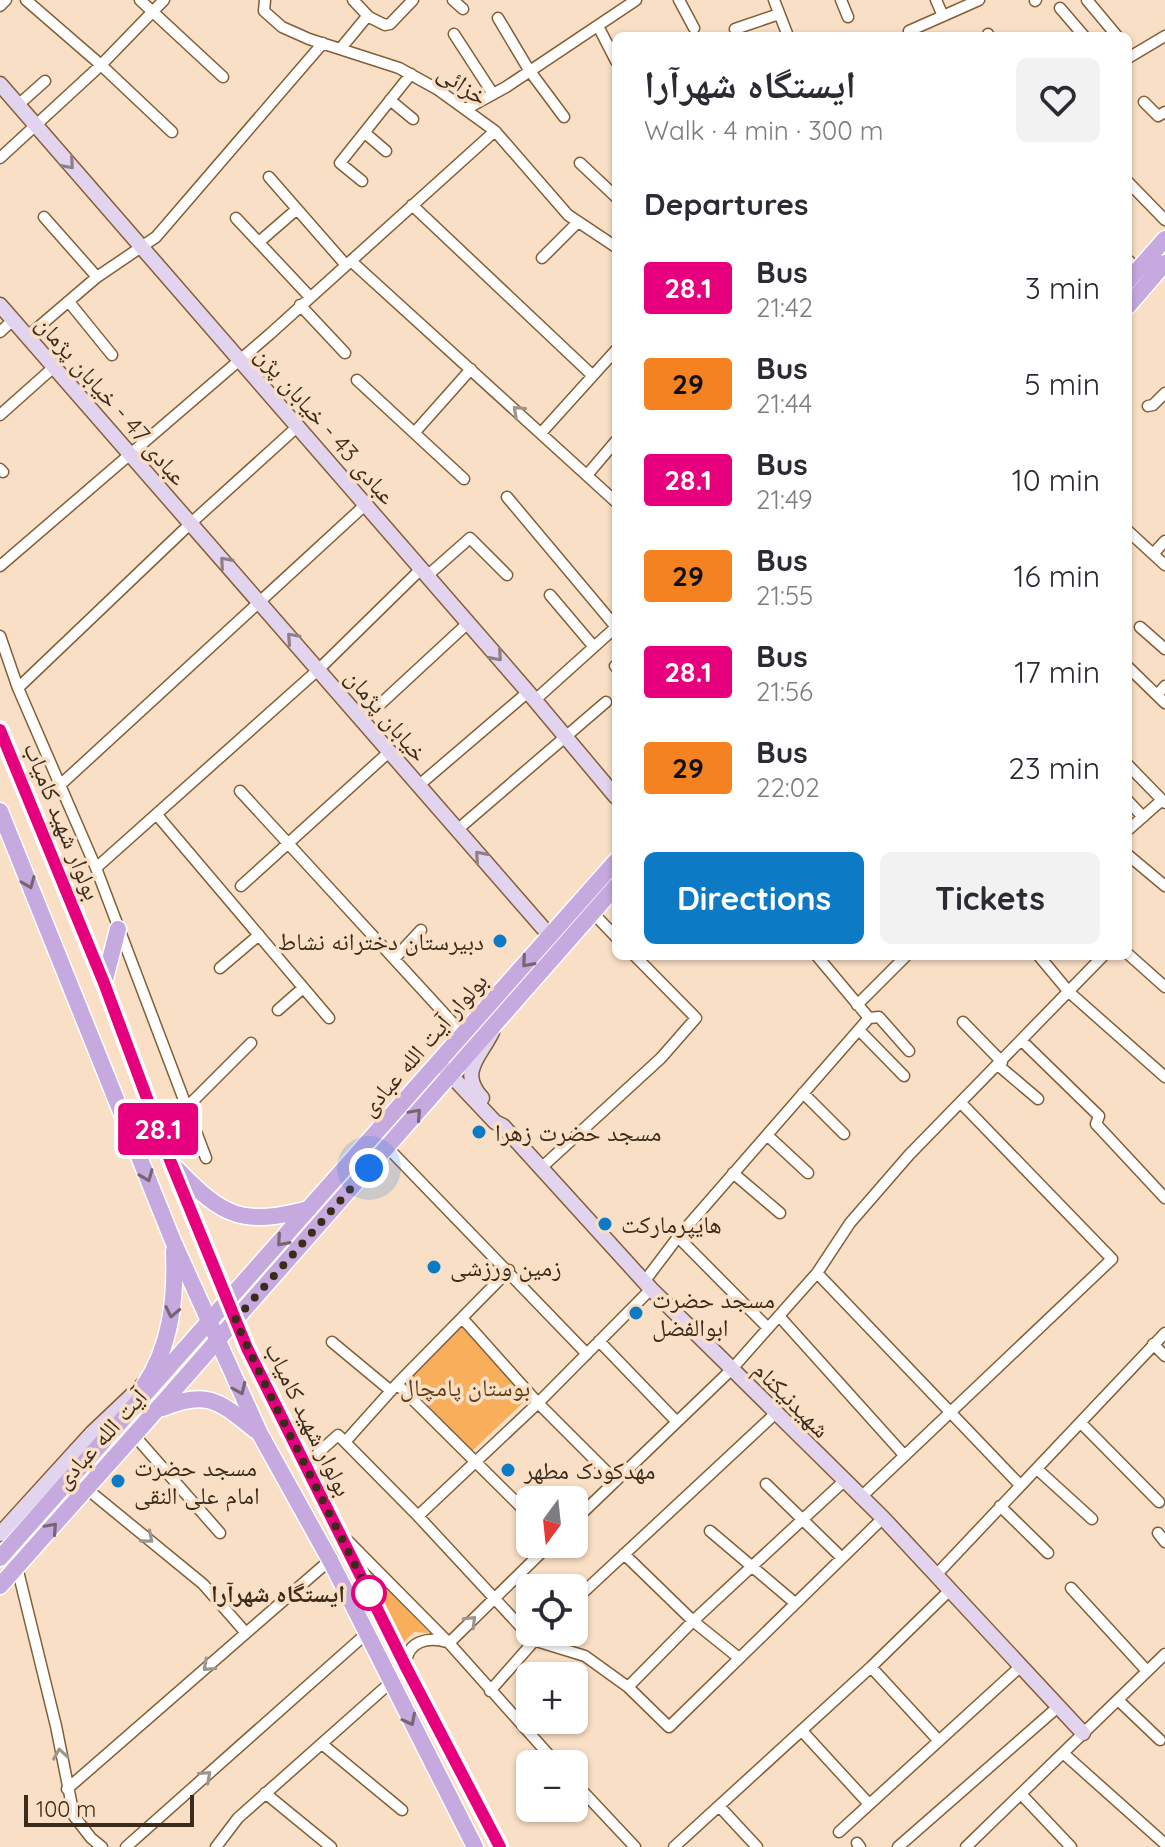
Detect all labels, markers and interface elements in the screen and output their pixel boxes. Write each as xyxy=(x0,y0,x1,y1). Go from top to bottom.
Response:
street label: خزائی xyxy=(432,57,494,111)
button: heart xyxy=(1016,58,1100,142)
text: ایستگاه شهرآرا xyxy=(644,60,856,108)
text: Walk · 4 min · 300 m xyxy=(644,114,884,147)
one-way arrow xyxy=(60,155,74,170)
text: Departures xyxy=(644,185,809,223)
text: Bus xyxy=(756,253,808,291)
text: 3 min xyxy=(1025,269,1100,307)
text: 28.1 xyxy=(664,270,712,305)
text: 21:42 xyxy=(756,291,813,324)
street label: عبادی 47 - خیابان پژمان xyxy=(30,309,194,491)
street label: عبادی 43 - خیابان پژن xyxy=(249,340,403,510)
text: Bus xyxy=(756,349,808,387)
text: 5 min xyxy=(1024,365,1100,403)
text: 29 xyxy=(672,366,704,401)
text: 21:44 xyxy=(756,387,812,420)
one-way arrow xyxy=(513,406,527,420)
text: Bus xyxy=(756,445,808,483)
text: 10 min xyxy=(1012,461,1100,499)
text: 28.1 xyxy=(664,462,712,497)
text: 21:49 xyxy=(756,483,813,516)
text: Bus xyxy=(756,541,808,579)
one-way arrow xyxy=(220,557,235,572)
text: 16 min xyxy=(1013,557,1100,595)
text: 29 xyxy=(672,558,704,593)
text: 21:55 xyxy=(756,579,813,612)
one-way arrow xyxy=(287,633,301,648)
text: Bus xyxy=(756,637,808,675)
one-way arrow xyxy=(487,647,502,662)
text: 17 min xyxy=(1014,653,1100,691)
text: 28.1 xyxy=(664,654,712,689)
street label: خیابان پژمان xyxy=(339,662,435,768)
text: 21:56 xyxy=(756,675,813,708)
text: Bus xyxy=(756,733,808,771)
street label: بولوار شهید کامیاب xyxy=(18,738,108,904)
text: 23 min xyxy=(1008,749,1100,787)
text: 29 xyxy=(672,750,704,785)
text: 22:02 xyxy=(756,771,820,804)
one-way arrow xyxy=(475,851,490,866)
button: Directions xyxy=(644,852,864,944)
button: Tickets xyxy=(880,852,1100,944)
one-way arrow xyxy=(19,875,36,889)
place label: دبیرستان دخترانه نشاط xyxy=(278,926,484,956)
marker: دبیرستان دخترانه نشاط xyxy=(491,932,509,950)
one-way arrow xyxy=(523,952,537,967)
street label: بولوار آیت الله عبادی xyxy=(353,966,493,1122)
line badge: 28.1 xyxy=(102,1103,214,1155)
one-way arrow xyxy=(406,1109,421,1124)
text: 28.1 xyxy=(134,1111,182,1146)
place label: مسجد حضرت زهرا xyxy=(495,1117,661,1147)
marker: مسجد حضرت زهرا xyxy=(470,1123,488,1141)
your location xyxy=(349,1148,389,1188)
one-way arrow xyxy=(137,1168,154,1182)
place label: هایپرمارکت xyxy=(621,1209,722,1239)
marker: هایپرمارکت xyxy=(596,1215,614,1233)
one-way arrow xyxy=(277,1231,291,1246)
place label: زمین ورزشی xyxy=(450,1252,561,1282)
marker: زمین ورزشی xyxy=(425,1258,443,1276)
place label: مسجد حضرت ابوالفضل xyxy=(652,1284,775,1342)
marker: مسجد حضرت ابوالفضل xyxy=(627,1304,645,1322)
one-way arrow xyxy=(164,1306,181,1319)
street label: بولوار شهید کامیاب xyxy=(259,1337,359,1501)
street label: شهیدنیکنام xyxy=(746,1354,837,1445)
park label: بوستان پامچال xyxy=(400,1372,530,1402)
street label: آیت الله عبادی xyxy=(47,1381,153,1494)
one-way arrow xyxy=(230,1381,246,1395)
place label: مسجد حضرت امام علی النقی xyxy=(134,1452,260,1512)
place label: مهدکودک مطهر xyxy=(523,1455,655,1485)
marker: مهدکودک مطهر xyxy=(499,1461,517,1479)
marker: مسجد حضرت امام علی النقی xyxy=(109,1472,127,1490)
north arrow xyxy=(516,1486,588,1558)
map controls xyxy=(516,1486,588,1822)
one-way arrow xyxy=(43,1523,57,1537)
one-way arrow xyxy=(139,1528,153,1543)
button: locate xyxy=(516,1574,588,1646)
marker: ایستگاه شهرآرا xyxy=(352,1576,386,1610)
place label: ایستگاه شهرآرا xyxy=(211,1578,345,1608)
one-way arrow xyxy=(462,1616,476,1630)
one-way arrow xyxy=(202,1657,217,1671)
button: + xyxy=(516,1662,588,1734)
one-way arrow xyxy=(400,1711,415,1726)
one-way arrow xyxy=(52,1747,69,1761)
button: − xyxy=(516,1750,588,1822)
one-way arrow xyxy=(196,1772,211,1786)
scale bar xyxy=(24,1791,194,1827)
text: 100 m xyxy=(36,1795,96,1823)

